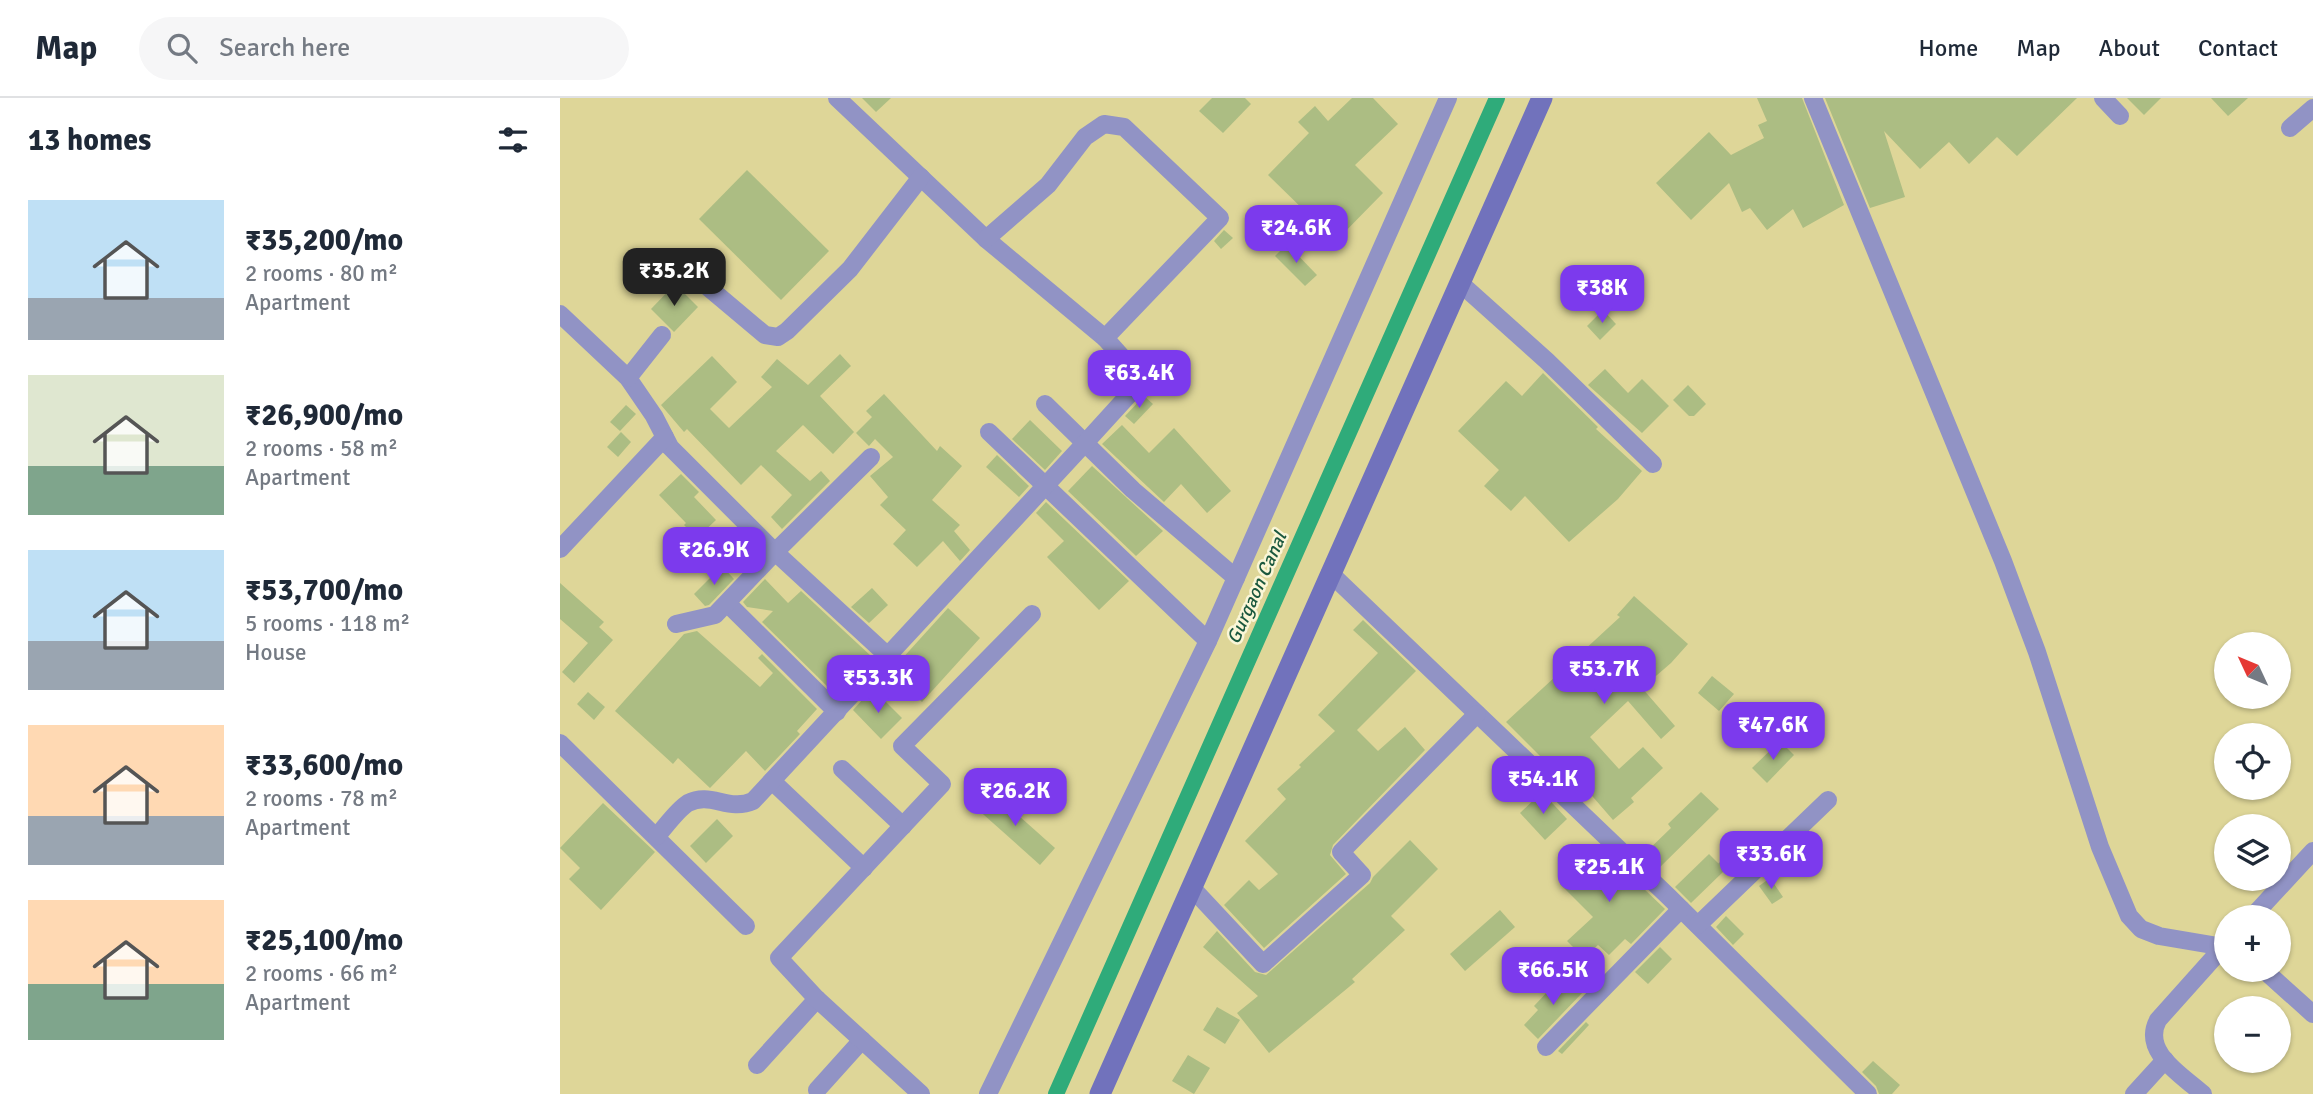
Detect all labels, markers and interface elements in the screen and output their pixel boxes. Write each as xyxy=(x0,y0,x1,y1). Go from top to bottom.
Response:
search box xyxy=(139,17,629,80)
text: Map xyxy=(35,28,97,69)
icon: search xyxy=(163,29,201,67)
text: Search here xyxy=(219,32,350,64)
text: Home xyxy=(1918,33,1978,63)
text: Map xyxy=(2016,33,2061,63)
text: About xyxy=(2099,33,2160,63)
text: Contact xyxy=(2198,33,2278,63)
icon: filters xyxy=(494,121,532,159)
text: 13 homes xyxy=(28,122,151,159)
pin: ₹24.6K xyxy=(1239,206,1353,265)
text: ₹24.6K xyxy=(1261,213,1331,242)
text: ₹35,200/mo xyxy=(245,222,403,259)
icon: home xyxy=(84,228,168,312)
pin: ₹35.2K xyxy=(617,248,731,308)
text: ₹35.2K xyxy=(639,256,709,285)
text: 2 rooms · 80 m² xyxy=(245,259,398,288)
pin: ₹38K xyxy=(1561,266,1643,325)
text: ₹38K xyxy=(1576,273,1628,302)
text: Apartment xyxy=(245,288,350,317)
pin: ₹63.4K xyxy=(1082,350,1196,410)
text: ₹63.4K xyxy=(1104,358,1174,387)
text: ₹26,900/mo xyxy=(245,397,403,434)
icon: home xyxy=(84,403,168,487)
text: 2 rooms · 58 m² xyxy=(245,434,398,463)
text: Apartment xyxy=(245,463,350,492)
water label: Gurgaon Canal xyxy=(1222,527,1293,648)
pin: ₹26.9K xyxy=(657,528,771,587)
text: ₹26.9K xyxy=(679,535,749,564)
text: ₹53,700/mo xyxy=(245,572,403,609)
icon: home xyxy=(84,578,168,662)
text: 5 rooms · 118 m² xyxy=(245,609,410,638)
north arrow xyxy=(2214,632,2291,709)
map controls xyxy=(2214,632,2291,1073)
text: House xyxy=(245,638,307,667)
pin: ₹53.7K xyxy=(1547,646,1661,706)
text: ₹53.7K xyxy=(1569,654,1639,683)
pin: ₹53.3K xyxy=(821,656,935,715)
text: ₹53.3K xyxy=(843,663,913,692)
pin: ₹47.6K xyxy=(1716,702,1830,762)
text: ₹47.6K xyxy=(1738,710,1808,739)
button: locate xyxy=(2214,723,2291,800)
text: ₹33,600/mo xyxy=(245,747,403,784)
icon: home xyxy=(84,753,168,837)
pin: ₹54.1K xyxy=(1486,756,1600,816)
text: ₹54.1K xyxy=(1508,764,1578,793)
pin: ₹26.2K xyxy=(958,768,1072,828)
text: ₹26.2K xyxy=(980,776,1050,805)
text: 2 rooms · 78 m² xyxy=(245,784,398,813)
text: Apartment xyxy=(245,813,350,842)
button: layers xyxy=(2214,814,2291,891)
pin: ₹33.6K xyxy=(1714,832,1828,891)
text: ₹33.6K xyxy=(1736,839,1806,868)
pin: ₹25.1K xyxy=(1552,844,1666,904)
text: ₹25.1K xyxy=(1574,852,1644,881)
button: + xyxy=(2214,905,2291,982)
text: ₹25,100/mo xyxy=(245,922,403,959)
icon: home xyxy=(84,928,168,1012)
pin: ₹66.5K xyxy=(1496,948,1610,1007)
text: ₹66.5K xyxy=(1518,955,1588,984)
text: 2 rooms · 66 m² xyxy=(245,959,398,988)
text: Apartment xyxy=(245,988,350,1017)
button: − xyxy=(2214,996,2291,1073)

